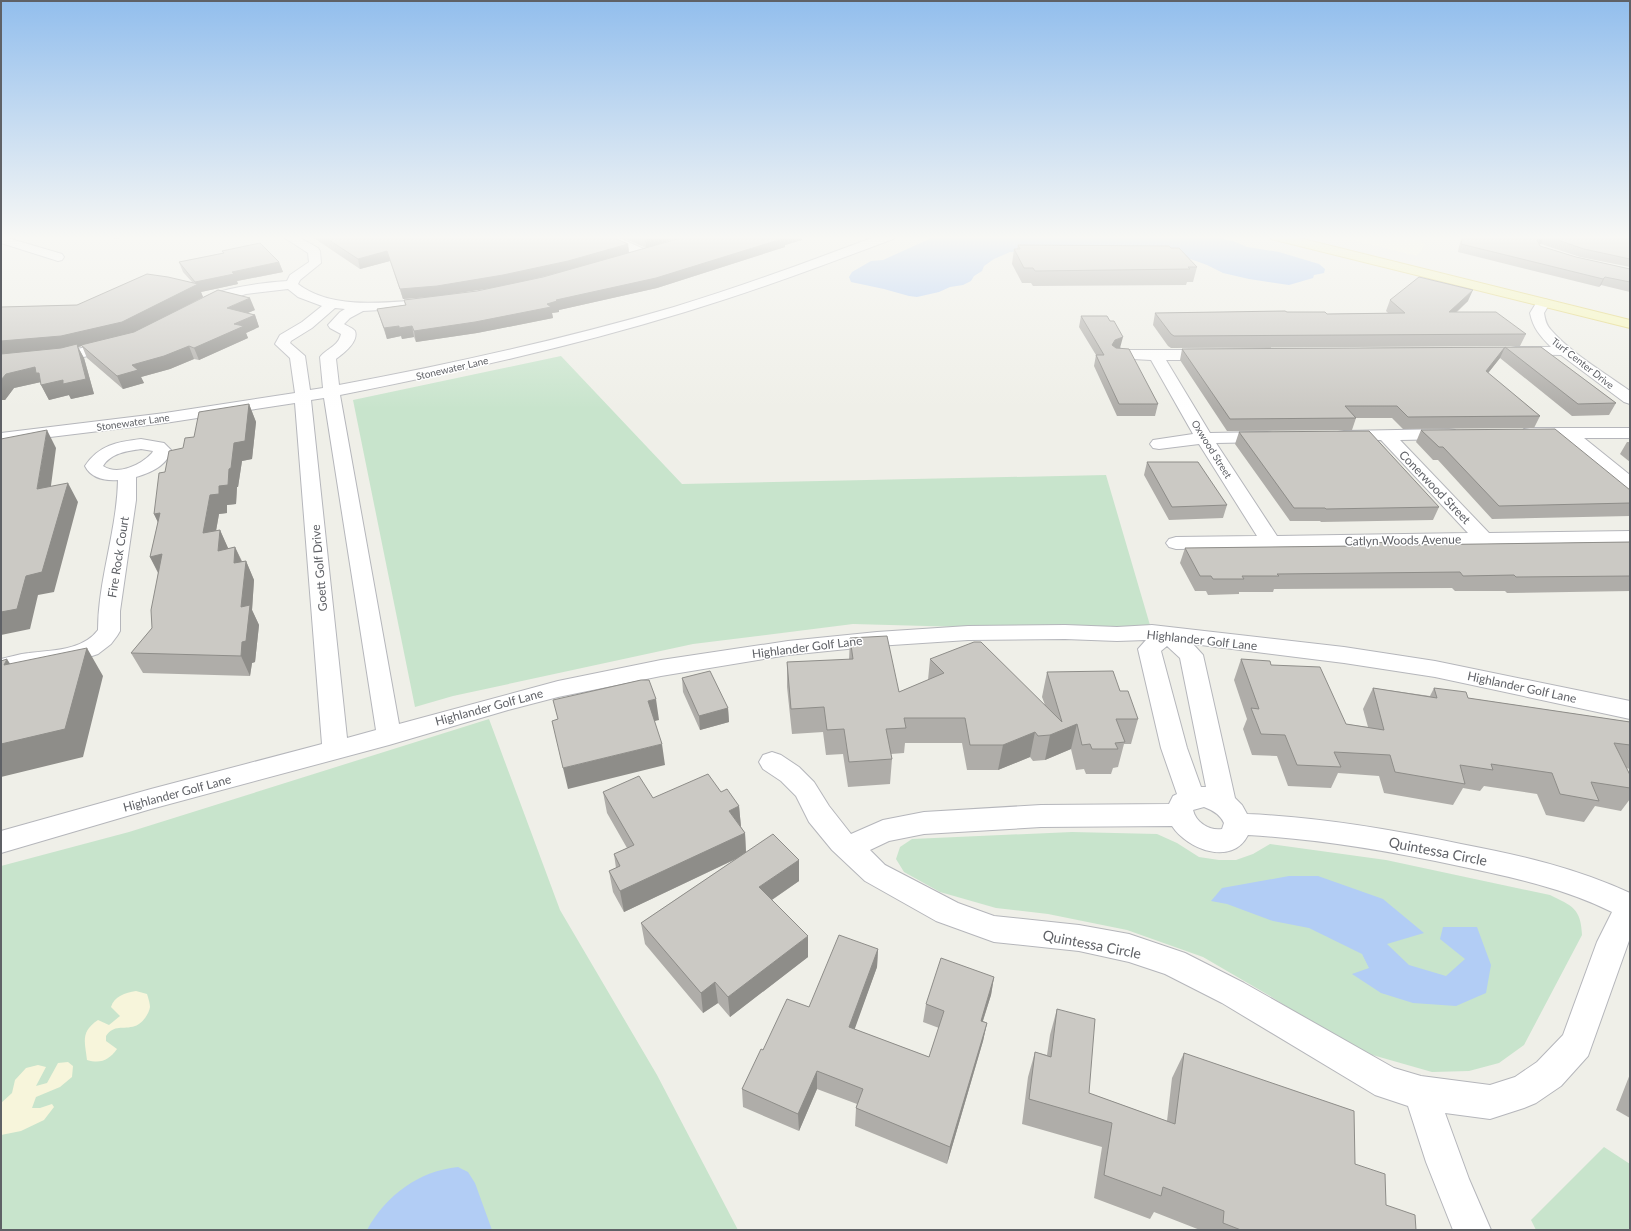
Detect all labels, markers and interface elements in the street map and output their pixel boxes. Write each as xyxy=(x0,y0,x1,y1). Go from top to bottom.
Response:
street label: Turf Center Drive xyxy=(1549,335,1617,391)
street label: Stonewater Lane xyxy=(415,354,489,382)
street label: Stonewater Lane xyxy=(96,411,170,433)
street label: Oxwood Street xyxy=(1189,418,1235,481)
street label: Conerwood Street xyxy=(1396,447,1474,527)
street label: Fire Rock Court xyxy=(104,515,132,599)
street label: Goett Golf Drive xyxy=(308,524,330,612)
street label: Catlyn Woods Avenue xyxy=(1345,531,1461,549)
street label: Highlander Golf Lane xyxy=(1146,627,1258,653)
street label: Highlander Golf Lane xyxy=(751,633,863,661)
street label: Highlander Golf Lane xyxy=(1466,668,1578,706)
street label: Highlander Golf Lane xyxy=(433,685,545,729)
street label: Highlander Golf Lane xyxy=(121,771,233,815)
street label: Quintessa Circle xyxy=(1387,833,1489,869)
street label: Quintessa Circle xyxy=(1041,926,1143,962)

